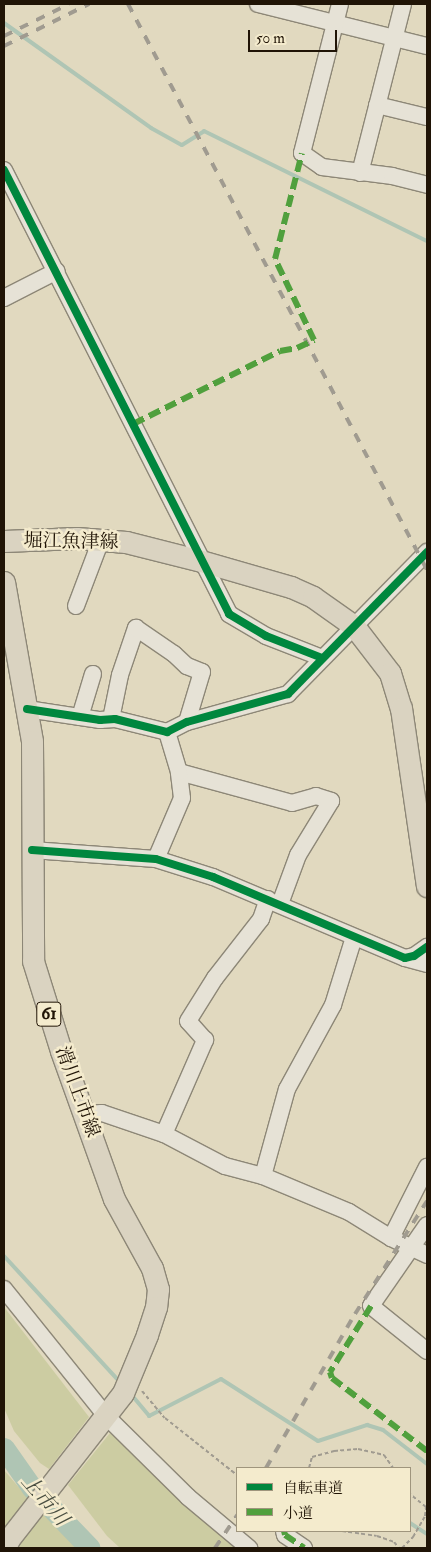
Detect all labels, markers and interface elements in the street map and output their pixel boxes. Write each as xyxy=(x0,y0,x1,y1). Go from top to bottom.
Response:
scale bar xyxy=(251,20,340,52)
text: 50 m xyxy=(256,29,285,48)
street label: 堀江魚津線 xyxy=(23,530,119,554)
road number: 61 xyxy=(35,999,63,1030)
street label: 滑川上市線 xyxy=(50,1043,104,1141)
legend xyxy=(236,1467,411,1532)
water label: 上市川 xyxy=(16,1469,74,1531)
text: 自転車道 xyxy=(283,1479,343,1498)
text: 小道 xyxy=(283,1504,313,1523)

